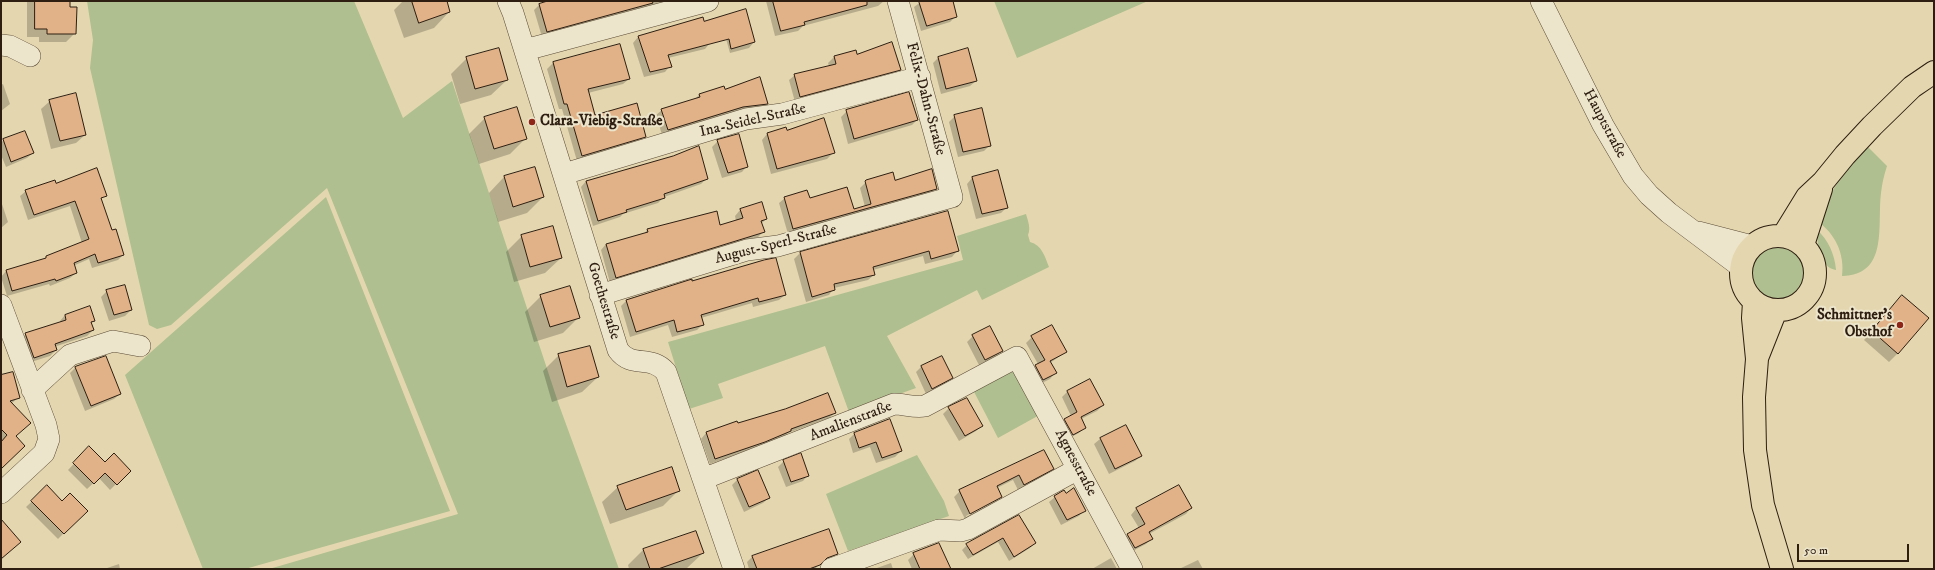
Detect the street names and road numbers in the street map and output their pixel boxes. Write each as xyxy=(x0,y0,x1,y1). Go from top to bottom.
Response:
street label: Felix-Dahn-Straße xyxy=(901,41,949,157)
street label: Hauptstraße xyxy=(1578,86,1630,162)
street label: Ina-Seidel-Straße xyxy=(698,100,808,142)
street label: August-Sperl-Straße xyxy=(713,221,839,269)
street label: Goethestraße xyxy=(583,260,623,342)
street label: Amalienstraße xyxy=(807,398,895,446)
street label: Agnesstraße xyxy=(1050,427,1100,499)

